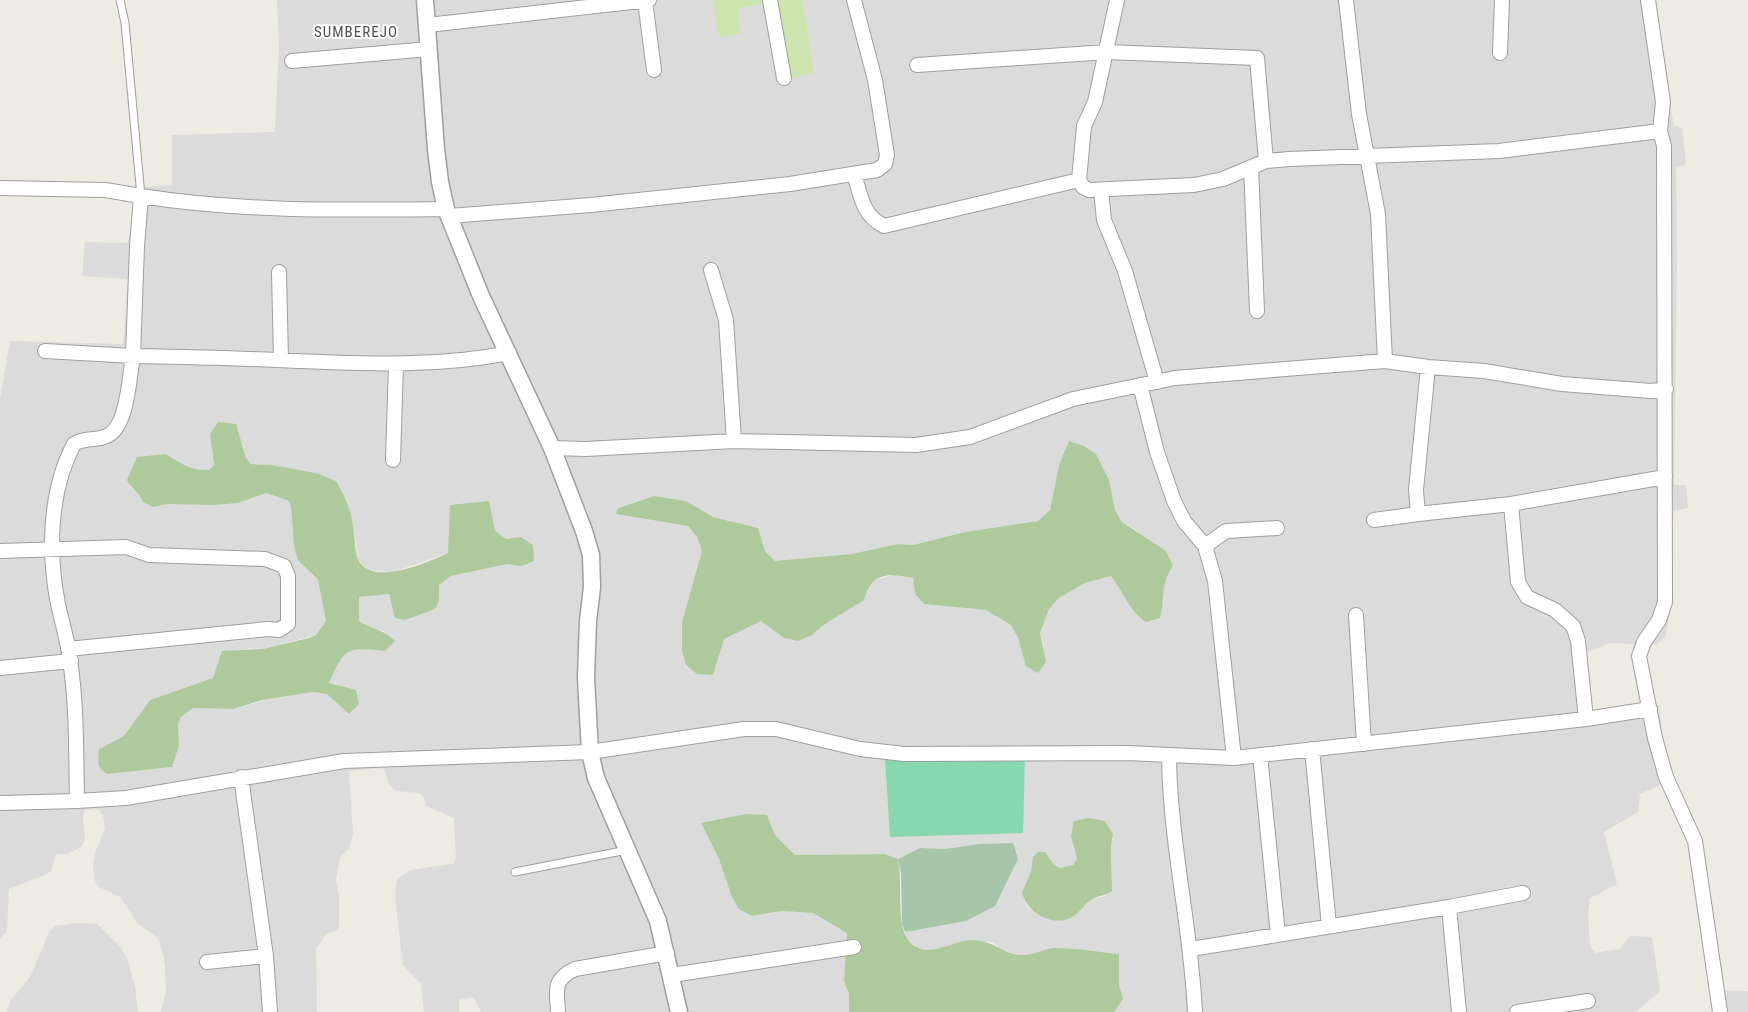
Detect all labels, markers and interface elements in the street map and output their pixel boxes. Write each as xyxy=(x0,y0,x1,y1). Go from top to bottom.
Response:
district label: SUMBEREJO xyxy=(314,23,398,41)

